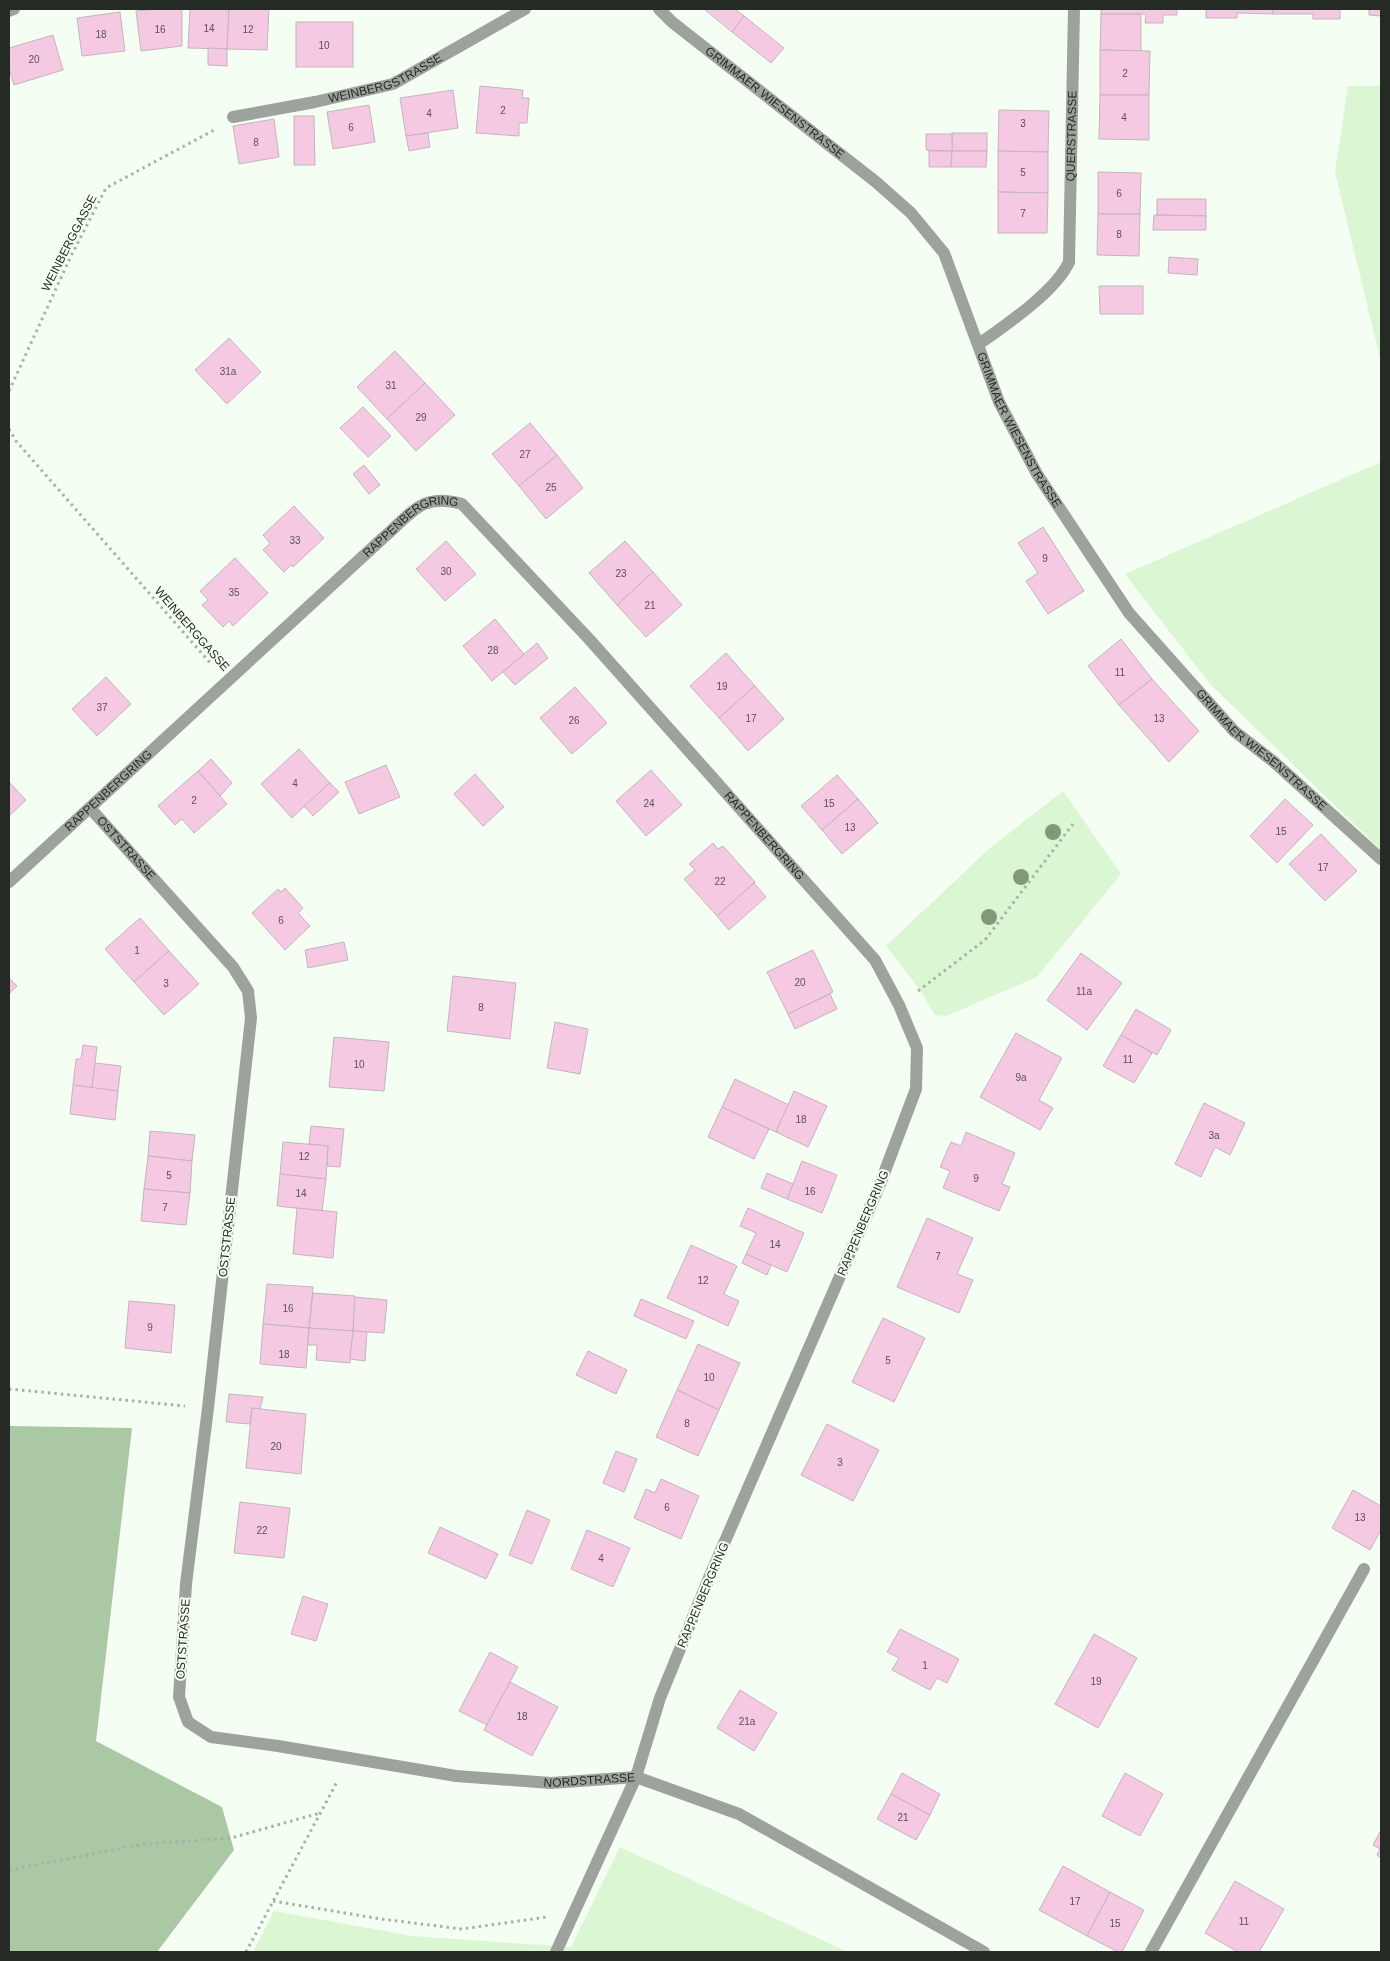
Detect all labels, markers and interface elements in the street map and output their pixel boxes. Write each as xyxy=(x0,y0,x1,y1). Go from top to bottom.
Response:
house number: 14 xyxy=(203,23,215,34)
house number: 16 xyxy=(154,24,166,35)
house number: 12 xyxy=(242,24,254,35)
house number: 18 xyxy=(95,29,107,40)
house number: 10 xyxy=(318,40,330,51)
street label: GRIMMAER WIESENSTRASSE xyxy=(702,44,847,161)
street label: WEINBERGSTRASSE xyxy=(327,51,445,106)
house number: 20 xyxy=(28,54,40,65)
house number: 2 xyxy=(1122,68,1128,79)
street label: QUERSTRASSE xyxy=(1064,90,1079,182)
house number: 2 xyxy=(500,105,506,116)
house number: 4 xyxy=(426,108,432,119)
house number: 4 xyxy=(1121,112,1127,123)
house number: 3 xyxy=(1020,118,1026,129)
house number: 6 xyxy=(348,122,354,133)
house number: 8 xyxy=(253,137,259,148)
house number: 5 xyxy=(1020,167,1026,178)
house number: 6 xyxy=(1116,188,1122,199)
street label: WEINBERGGASSE xyxy=(39,192,99,294)
house number: 7 xyxy=(1020,208,1026,219)
house number: 8 xyxy=(1116,229,1122,240)
street label: GRIMMAER WIESENSTRASSE xyxy=(974,350,1064,510)
house number: 31a xyxy=(220,366,237,377)
house number: 31 xyxy=(385,380,397,391)
house number: 29 xyxy=(415,412,427,423)
house number: 27 xyxy=(519,449,531,460)
house number: 25 xyxy=(545,482,557,493)
street label: RAPPENBERGRING xyxy=(360,493,460,560)
house number: 33 xyxy=(289,535,301,546)
house number: 9 xyxy=(1042,553,1048,564)
house number: 30 xyxy=(440,566,452,577)
house number: 23 xyxy=(615,568,627,579)
street label: WEINBERGGASSE xyxy=(152,584,232,674)
house number: 35 xyxy=(228,587,240,598)
house number: 21 xyxy=(644,600,656,611)
house number: 28 xyxy=(487,645,499,656)
house number: 11 xyxy=(1115,667,1126,678)
house number: 19 xyxy=(716,681,728,692)
street label: GRIMMAER WIESENSTRASSE xyxy=(1193,686,1330,813)
house number: 37 xyxy=(96,702,108,713)
house number: 17 xyxy=(745,713,757,724)
house number: 13 xyxy=(1153,713,1165,724)
house number: 26 xyxy=(568,715,580,726)
street label: RAPPENBERGRING xyxy=(62,747,155,834)
house number: 4 xyxy=(292,778,298,789)
street label: RAPPENBERGRING xyxy=(721,789,807,883)
house number: 2 xyxy=(191,795,197,806)
house number: 24 xyxy=(643,798,655,809)
house number: 15 xyxy=(823,798,835,809)
street label: OSTSTRASSE xyxy=(94,813,158,883)
house number: 13 xyxy=(844,822,856,833)
house number: 15 xyxy=(1275,826,1287,837)
house number: 17 xyxy=(1317,862,1329,873)
house number: 22 xyxy=(714,876,726,887)
house number: 6 xyxy=(278,915,284,926)
house number: 1 xyxy=(134,945,140,956)
house number: 20 xyxy=(794,977,806,988)
house number: 3 xyxy=(163,978,169,989)
house number: 11a xyxy=(1076,986,1092,997)
house number: 8 xyxy=(478,1002,484,1013)
house number: 11 xyxy=(1123,1054,1134,1065)
house number: 10 xyxy=(353,1059,365,1070)
house number: 9a xyxy=(1015,1072,1027,1083)
house number: 18 xyxy=(795,1114,807,1125)
house number: 3a xyxy=(1208,1130,1220,1141)
house number: 12 xyxy=(298,1151,310,1162)
street label: RAPPENBERGRING xyxy=(834,1168,892,1278)
house number: 5 xyxy=(166,1170,172,1181)
house number: 9 xyxy=(973,1173,979,1184)
house number: 16 xyxy=(804,1186,816,1197)
house number: 14 xyxy=(295,1188,307,1199)
street label: OSTSTRASSE xyxy=(216,1196,238,1278)
house number: 7 xyxy=(162,1202,168,1213)
house number: 14 xyxy=(769,1239,781,1250)
house number: 7 xyxy=(935,1251,941,1262)
house number: 12 xyxy=(697,1275,709,1286)
house number: 16 xyxy=(282,1303,294,1314)
house number: 9 xyxy=(147,1322,153,1333)
house number: 18 xyxy=(278,1349,290,1360)
house number: 5 xyxy=(885,1355,891,1366)
house number: 10 xyxy=(703,1372,715,1383)
house number: 8 xyxy=(684,1418,690,1429)
house number: 20 xyxy=(270,1441,282,1452)
house number: 3 xyxy=(837,1457,843,1468)
house number: 6 xyxy=(664,1502,670,1513)
house number: 13 xyxy=(1354,1512,1366,1523)
house number: 22 xyxy=(256,1525,268,1536)
street label: RAPPENBERGRING xyxy=(674,1540,732,1650)
house number: 4 xyxy=(598,1553,604,1564)
street label: OSTSTRASSE xyxy=(173,1598,193,1680)
house number: 1 xyxy=(922,1660,928,1671)
house number: 19 xyxy=(1090,1676,1102,1687)
house number: 18 xyxy=(516,1711,528,1722)
house number: 21a xyxy=(739,1716,756,1727)
street label: NORDSTRASSE xyxy=(543,1770,635,1790)
house number: 21 xyxy=(897,1812,909,1823)
house number: 17 xyxy=(1069,1896,1081,1907)
house number: 11 xyxy=(1239,1916,1250,1927)
house number: 15 xyxy=(1109,1918,1121,1929)

